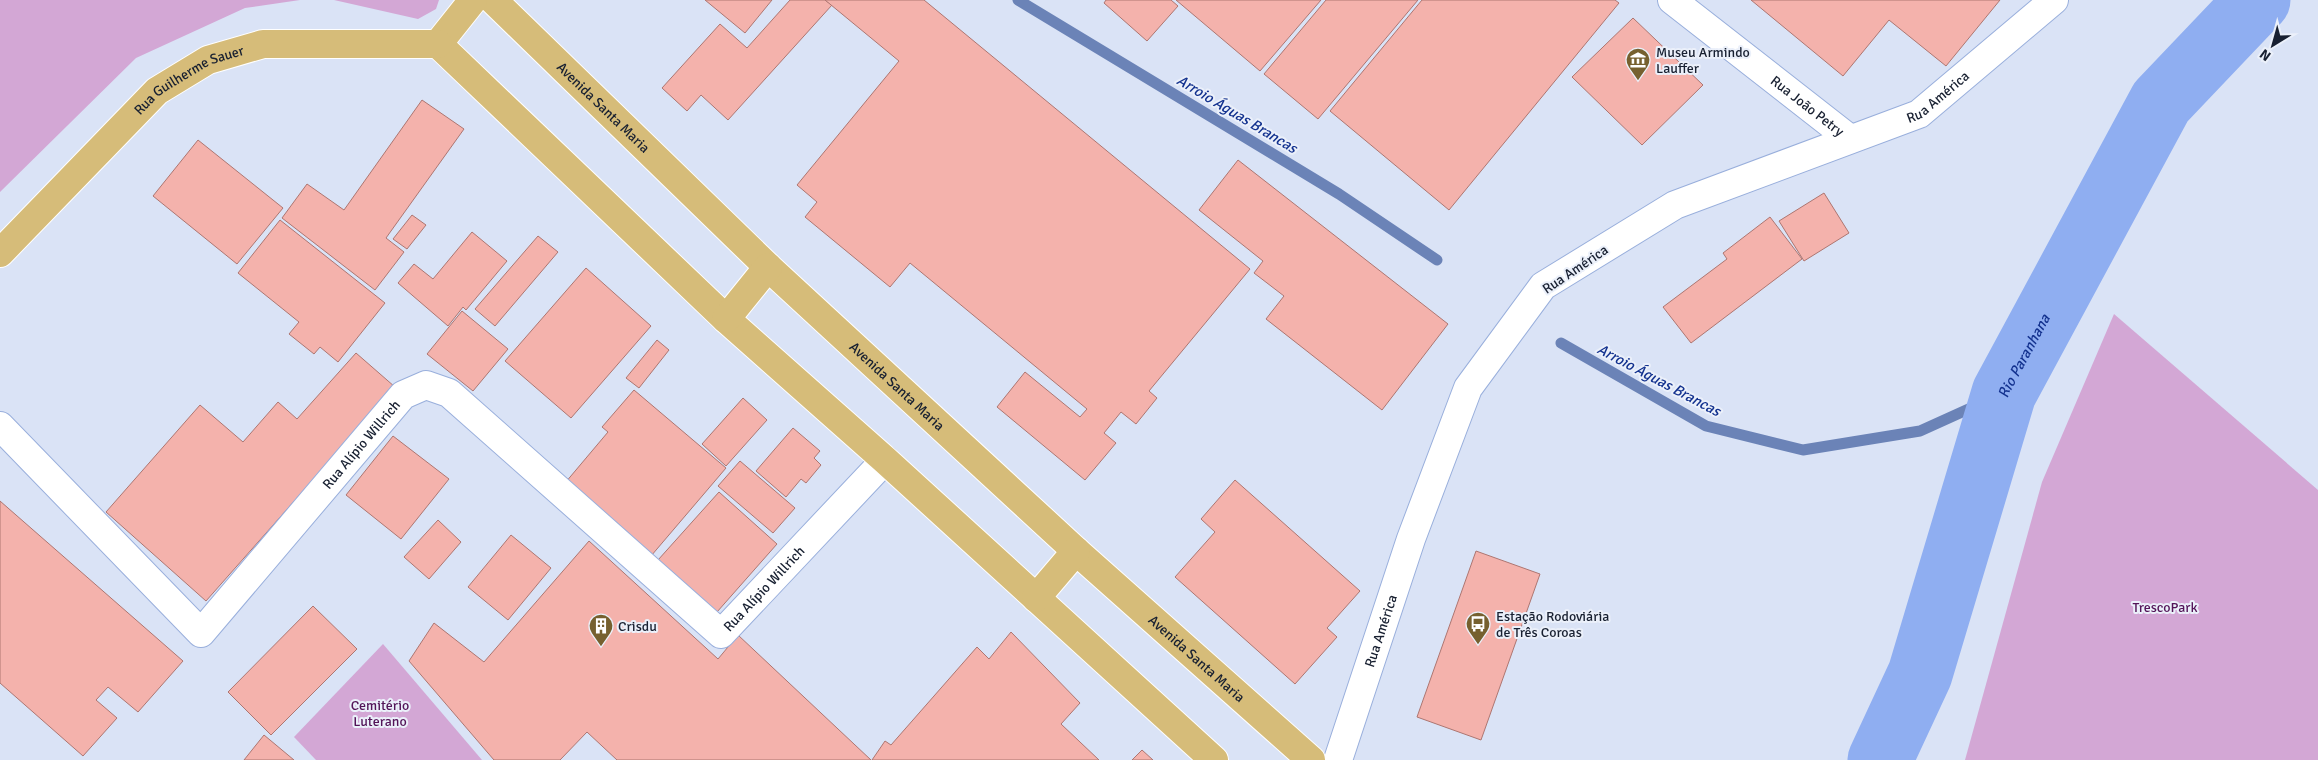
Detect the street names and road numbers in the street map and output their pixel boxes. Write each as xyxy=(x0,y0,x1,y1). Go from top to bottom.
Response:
street label: Rua Guilherme Sauer xyxy=(131,42,247,119)
street label: Avenida Santa Maria xyxy=(553,59,653,157)
street label: Rua América xyxy=(1904,67,1973,127)
street label: Rua João Petry xyxy=(1767,72,1848,140)
street label: Rua América xyxy=(1539,241,1611,298)
street label: Avenida Santa Maria xyxy=(846,339,948,434)
street label: Rua Alípio Willrich xyxy=(319,397,404,492)
street label: Rua Alípio Willrich xyxy=(720,543,808,635)
street label: Rua América xyxy=(1361,592,1401,670)
street label: Avenida Santa Maria xyxy=(1145,612,1248,706)

